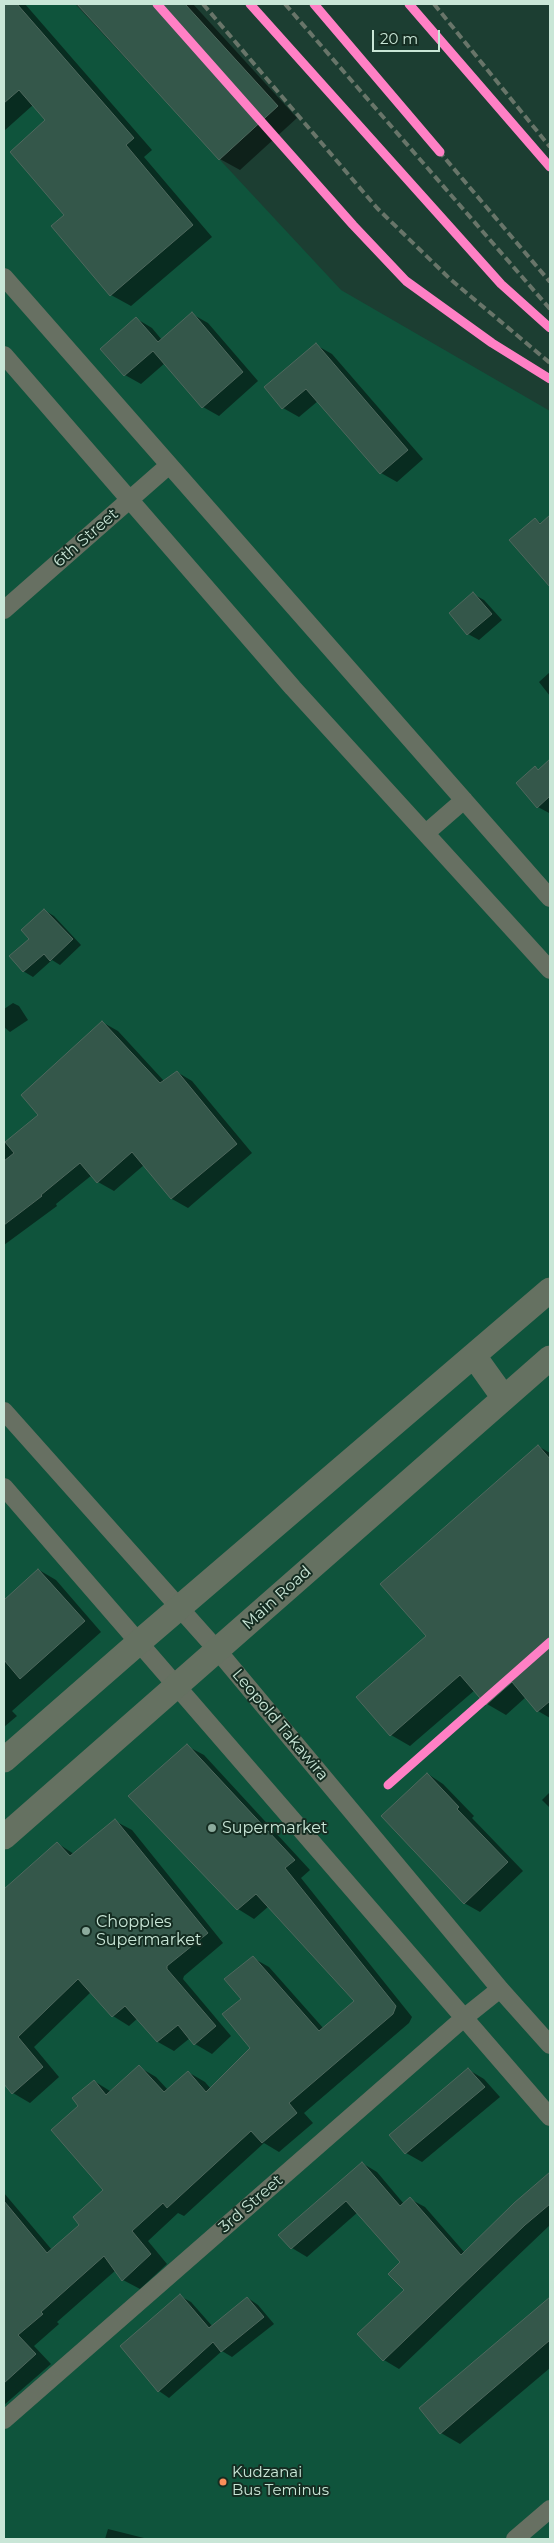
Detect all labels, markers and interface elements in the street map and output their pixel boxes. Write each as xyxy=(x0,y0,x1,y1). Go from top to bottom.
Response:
scale bar xyxy=(374,20,442,52)
text: 20 m xyxy=(380,29,418,48)
street label: 6th Street xyxy=(50,505,122,571)
street label: Main Road xyxy=(239,1562,315,1634)
street label: Leopold Takawira xyxy=(228,1665,332,1785)
place label: Supermarket xyxy=(222,1818,327,1838)
marker: Supermarket xyxy=(206,1822,218,1834)
place label: Choppies Supermarket xyxy=(96,1912,201,1950)
marker: Choppies Supermarket xyxy=(80,1925,92,1937)
street label: 3rd Street xyxy=(215,2171,287,2237)
place label: Kudzanai Bus Teminus xyxy=(232,2464,329,2499)
marker: Kudzanai Bus Teminus xyxy=(218,2477,228,2487)

